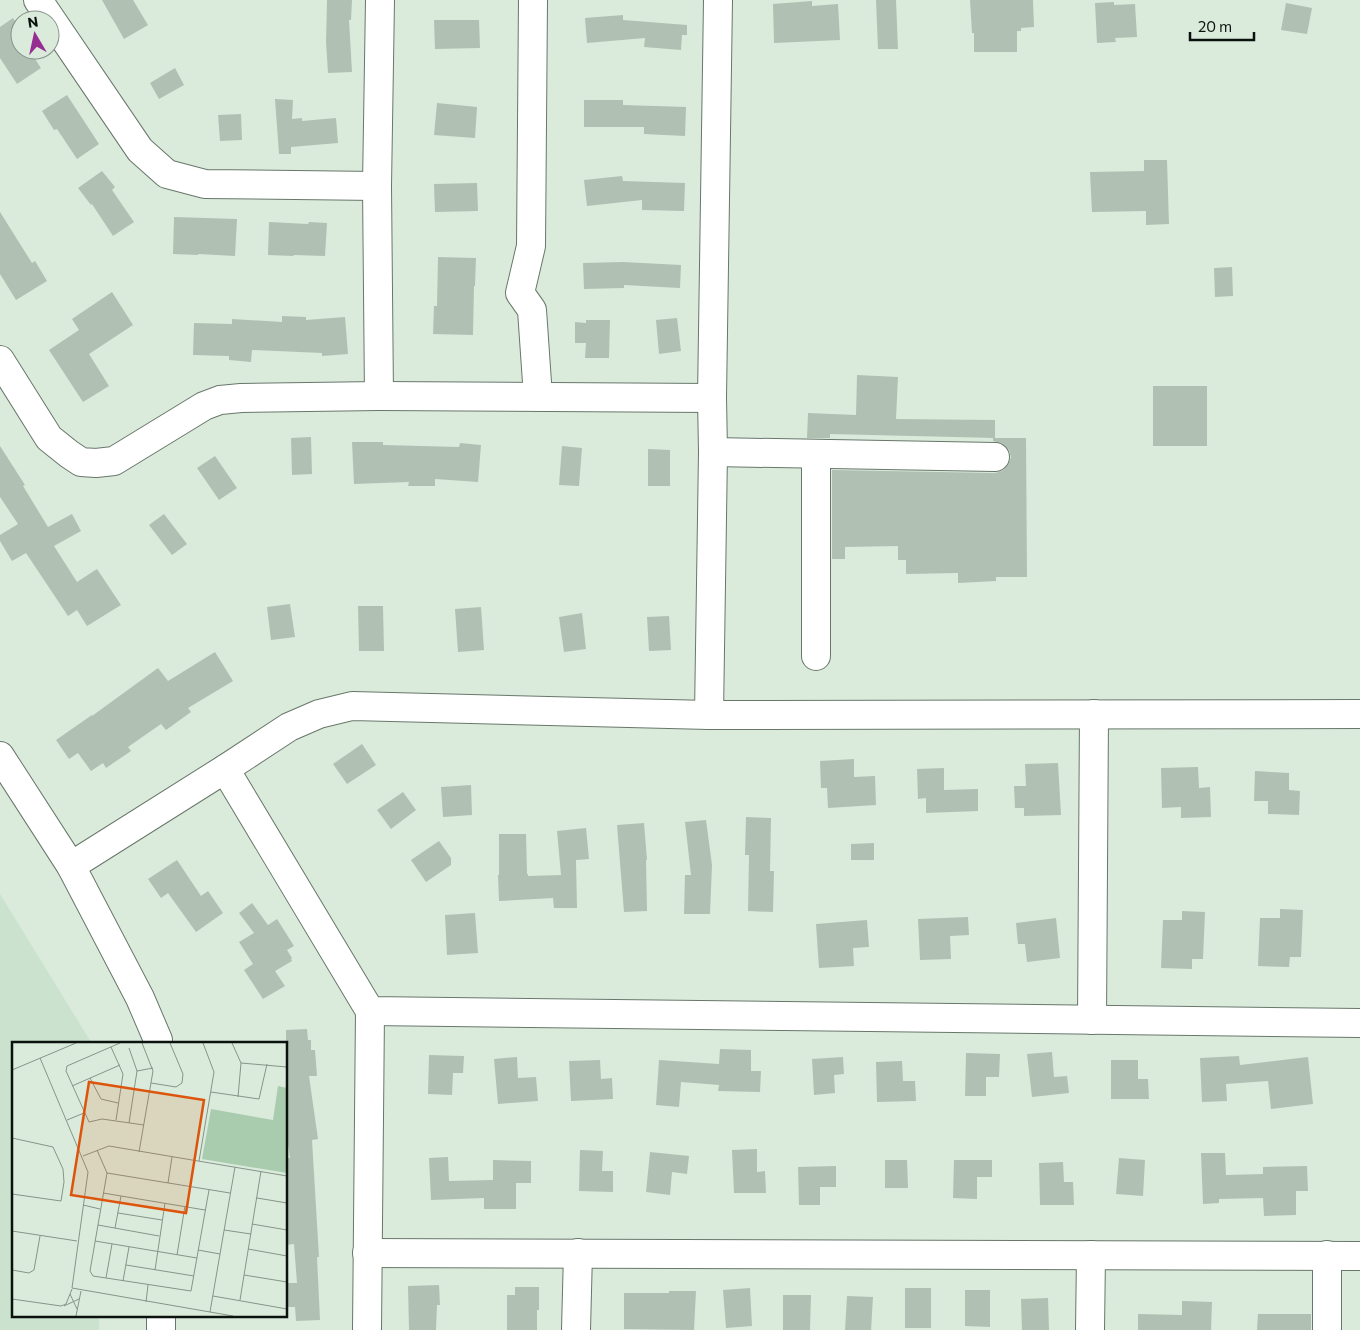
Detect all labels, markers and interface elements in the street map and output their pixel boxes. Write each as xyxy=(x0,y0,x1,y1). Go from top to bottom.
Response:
north arrow xyxy=(10,10,60,60)
scale bar xyxy=(1190,10,1254,42)
text: N xyxy=(26,12,39,31)
text: 20 m xyxy=(1198,17,1232,35)
inset map xyxy=(12,1042,288,1318)

